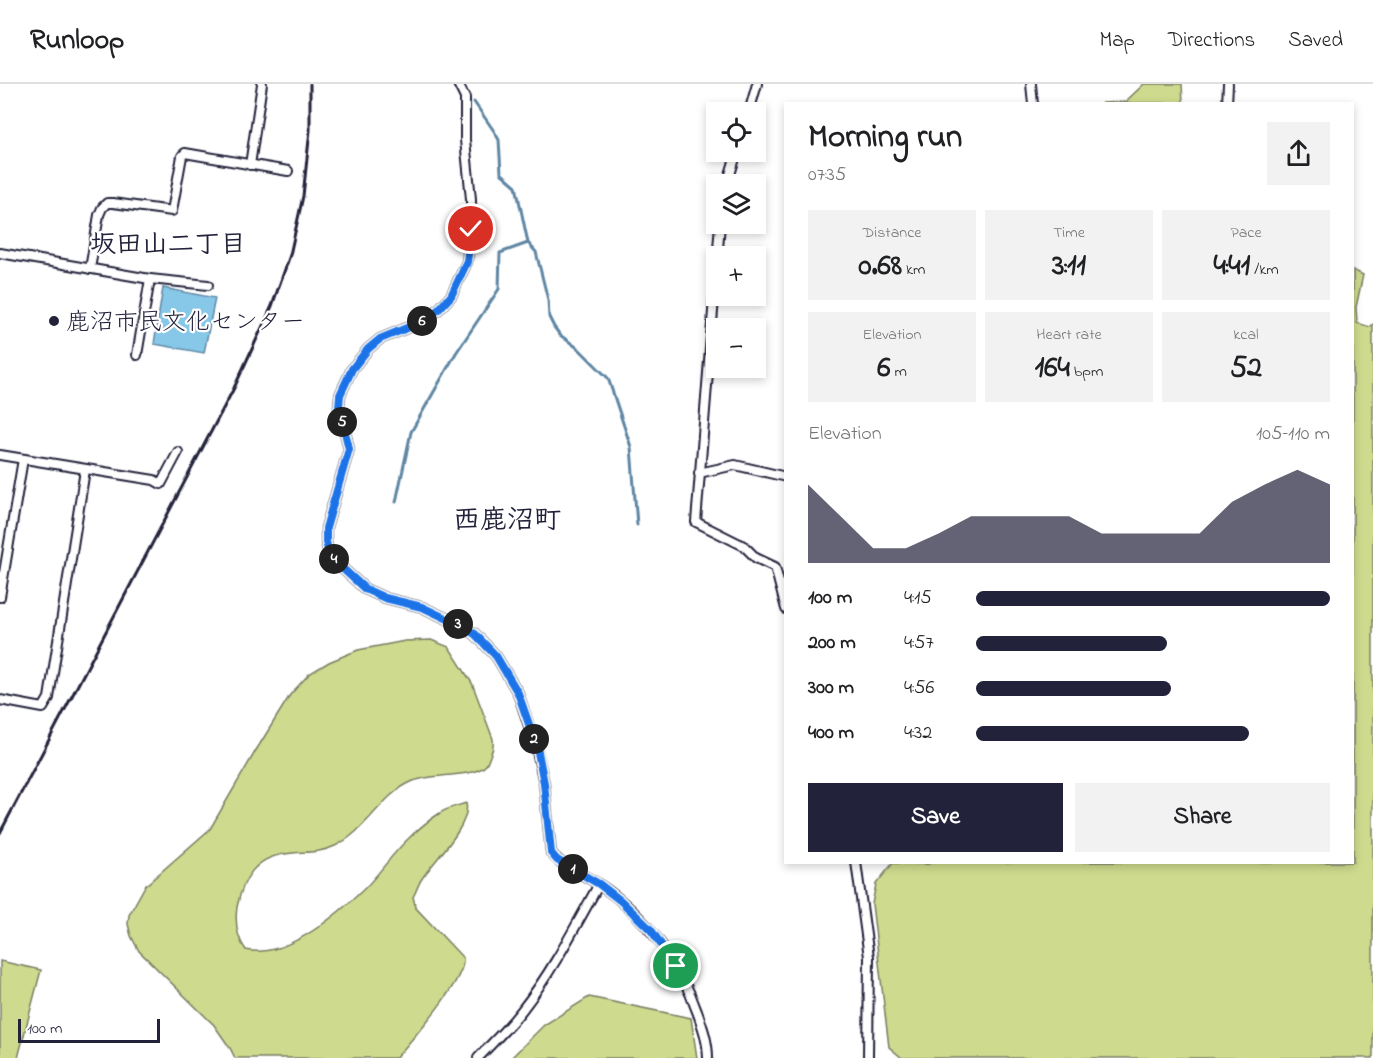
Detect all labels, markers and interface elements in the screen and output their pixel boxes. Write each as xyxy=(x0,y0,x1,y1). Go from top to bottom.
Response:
text: Runloop xyxy=(30,21,124,62)
text: Map xyxy=(1099,26,1135,56)
text: Directions xyxy=(1168,26,1255,56)
text: Saved xyxy=(1288,26,1343,56)
map controls xyxy=(706,102,766,378)
button: locate xyxy=(706,102,766,162)
text: Morning run xyxy=(808,114,962,162)
button: share xyxy=(1267,122,1330,185)
text: 07:35 xyxy=(808,161,846,190)
button: layers xyxy=(706,174,766,234)
pin xyxy=(445,203,496,254)
icon: check xyxy=(454,212,487,245)
text: Distance xyxy=(863,221,921,245)
text: Time xyxy=(1053,221,1085,245)
text: Pace xyxy=(1230,221,1262,245)
district label: 坂田山二丁目 xyxy=(90,227,246,265)
text: 0.68 xyxy=(859,245,902,289)
text: 3:11 xyxy=(1052,245,1086,289)
text: 4:41 xyxy=(1213,245,1250,289)
button: + xyxy=(706,246,766,306)
text: km xyxy=(902,258,925,282)
text: /km xyxy=(1250,258,1279,282)
place label: 鹿沼市民文化センター xyxy=(66,306,305,341)
pin: 6 xyxy=(407,306,437,336)
text: 6 xyxy=(418,309,426,333)
marker: 鹿沼市民文化センター xyxy=(47,314,61,328)
button: − xyxy=(706,318,766,378)
text: Elevation xyxy=(863,323,921,347)
text: Heart rate xyxy=(1036,323,1102,347)
text: kcal xyxy=(1233,323,1259,347)
text: 6 xyxy=(877,347,890,391)
text: 164 xyxy=(1035,347,1070,391)
text: 52 xyxy=(1230,347,1262,391)
text: m xyxy=(890,360,907,384)
text: bpm xyxy=(1070,360,1103,384)
pin: 5 xyxy=(327,407,357,437)
text: 5 xyxy=(337,410,347,434)
text: Elevation xyxy=(808,420,882,449)
text: 105–110 m xyxy=(1256,420,1330,449)
district label: 西鹿沼町 xyxy=(453,502,561,541)
pin: 4 xyxy=(319,544,349,574)
text: 4 xyxy=(331,547,337,571)
text: 100 m xyxy=(808,584,852,613)
text: 4:15 xyxy=(904,584,932,613)
pin: 3 xyxy=(443,609,473,639)
text: 3 xyxy=(455,612,461,636)
text: 200 m xyxy=(808,629,856,658)
text: 4:57 xyxy=(904,629,934,658)
text: 300 m xyxy=(808,674,854,703)
text: 4:56 xyxy=(904,674,934,703)
text: 400 m xyxy=(808,719,854,748)
text: 4:32 xyxy=(904,719,932,748)
pin: 2 xyxy=(519,724,549,754)
text: 2 xyxy=(530,727,538,751)
button: Save xyxy=(808,783,1063,852)
button: Share xyxy=(1075,783,1330,852)
pin: 1 xyxy=(558,854,588,884)
text: 1 xyxy=(570,857,576,881)
pin xyxy=(650,940,701,991)
icon: arrive xyxy=(659,949,692,982)
scale bar xyxy=(18,1016,160,1044)
text: 100 m xyxy=(27,1017,62,1041)

